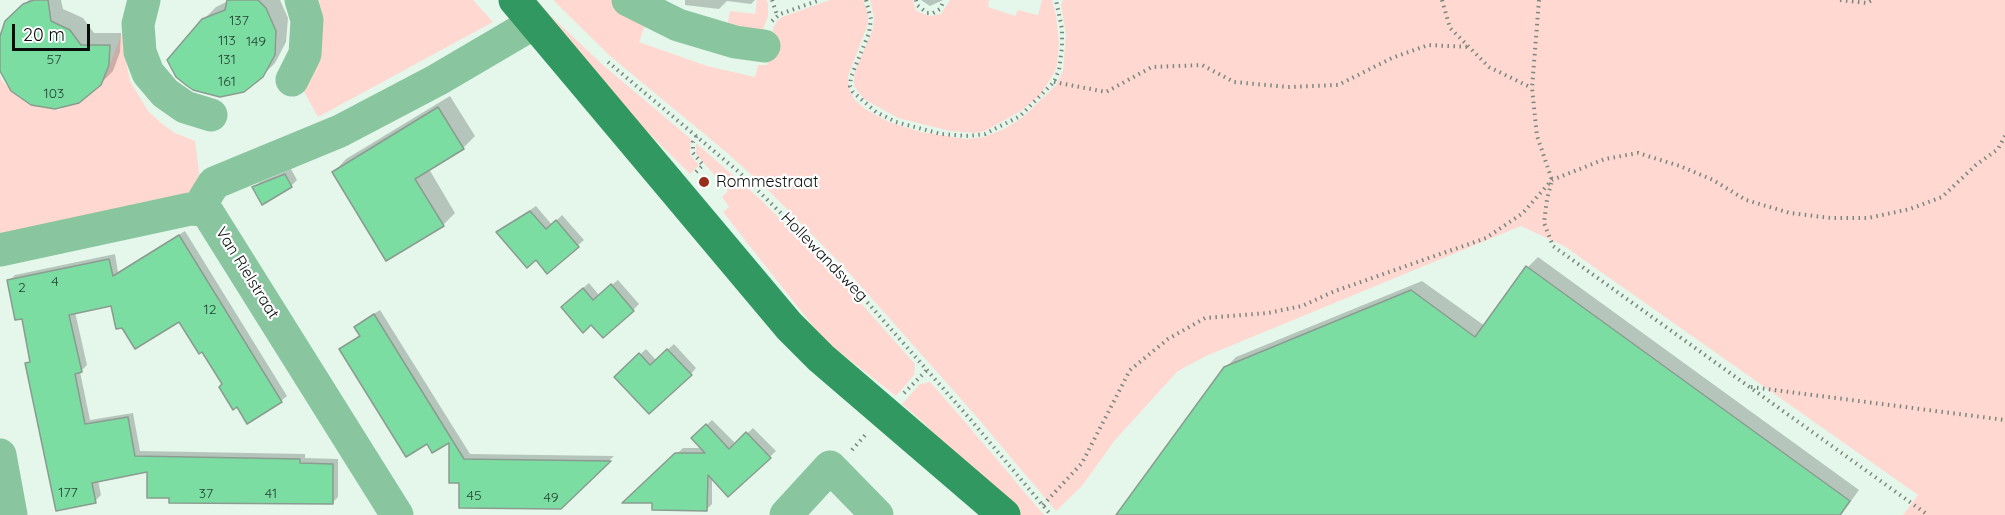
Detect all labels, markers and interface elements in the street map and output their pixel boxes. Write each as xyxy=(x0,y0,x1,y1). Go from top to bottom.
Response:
scale bar xyxy=(15,12,93,50)
house number: 137 xyxy=(229,13,249,29)
text: 20 m xyxy=(23,23,65,46)
house number: 113 xyxy=(218,33,236,49)
house number: 149 xyxy=(246,34,266,50)
house number: 57 xyxy=(47,52,61,68)
house number: 131 xyxy=(218,52,236,68)
house number: 161 xyxy=(218,74,236,90)
house number: 103 xyxy=(44,86,64,102)
place label: Rommestraat xyxy=(716,172,818,192)
marker: Rommestraat xyxy=(697,175,711,189)
street label: Hollewandsweg xyxy=(777,208,871,306)
street label: Van Rielstraat xyxy=(211,224,283,322)
house number: 4 xyxy=(51,274,59,290)
house number: 2 xyxy=(18,280,26,296)
house number: 12 xyxy=(204,302,216,318)
house number: 177 xyxy=(58,485,78,501)
house number: 37 xyxy=(199,486,213,502)
house number: 41 xyxy=(265,486,277,502)
house number: 45 xyxy=(466,488,482,504)
house number: 49 xyxy=(544,490,558,506)

